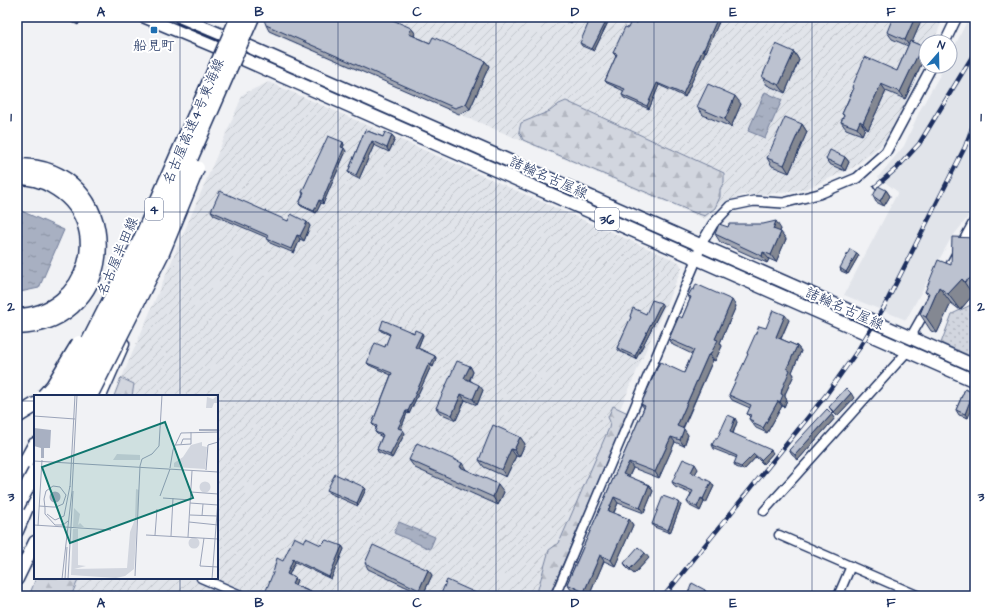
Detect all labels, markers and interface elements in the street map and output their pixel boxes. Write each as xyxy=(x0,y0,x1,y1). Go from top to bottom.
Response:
text: A xyxy=(97,3,106,21)
text: B xyxy=(254,3,264,21)
text: C xyxy=(412,3,422,21)
text: D xyxy=(571,3,580,21)
text: E xyxy=(729,3,737,21)
text: F xyxy=(886,3,896,21)
marker: 船見町 xyxy=(149,25,159,35)
north arrow xyxy=(918,34,958,74)
place label: 船見町 xyxy=(133,36,175,56)
text: N xyxy=(935,37,947,53)
street label: 名古屋高速4号東海線 xyxy=(158,55,230,188)
text: 1 xyxy=(10,108,12,126)
text: 1 xyxy=(980,108,982,126)
street label: 諸輪名古屋線 xyxy=(506,152,591,204)
road number: 4 xyxy=(145,198,163,220)
road number: 36 xyxy=(595,208,619,230)
street label: 名古屋半田線 xyxy=(92,214,144,299)
street label: 諸輪名古屋線 xyxy=(802,283,887,335)
text: 2 xyxy=(6,298,15,316)
text: 2 xyxy=(976,298,985,316)
inset map xyxy=(34,395,218,579)
text: 3 xyxy=(7,488,15,506)
text: 3 xyxy=(977,488,985,506)
text: A xyxy=(97,594,106,612)
text: B xyxy=(254,594,264,612)
text: C xyxy=(412,594,422,612)
text: D xyxy=(571,594,580,612)
text: E xyxy=(729,594,737,612)
text: F xyxy=(886,594,896,612)

